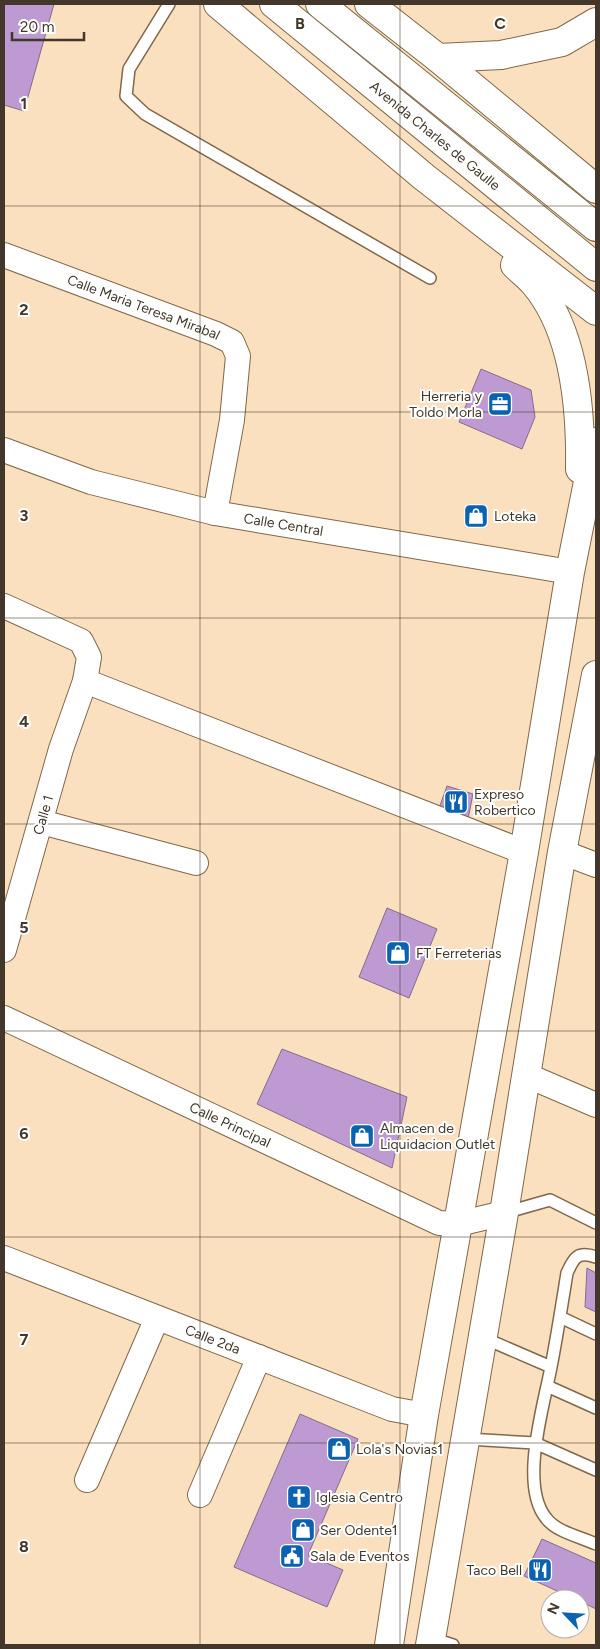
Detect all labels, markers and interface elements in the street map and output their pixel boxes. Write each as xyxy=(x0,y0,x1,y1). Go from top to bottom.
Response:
scale bar xyxy=(12,10,85,42)
text: B xyxy=(295,14,305,33)
text: C xyxy=(494,14,506,33)
text: 20 m xyxy=(20,18,54,36)
street label: Avenida Charles de Gaulle xyxy=(366,78,504,194)
text: 1 xyxy=(21,94,27,113)
street label: Calle Maria Teresa Mirabal xyxy=(65,271,223,344)
text: 2 xyxy=(19,300,29,319)
place label: Herreria y Toldo Morla xyxy=(409,388,483,421)
office icon: Herreria y Toldo Morla xyxy=(487,391,513,417)
shop icon: Loteka xyxy=(463,503,489,529)
text: 3 xyxy=(20,506,29,525)
place label: Loteka xyxy=(494,508,536,525)
street label: Calle Central xyxy=(242,510,325,540)
text: 4 xyxy=(19,712,29,731)
place label: Expreso Robertico xyxy=(474,786,536,819)
restaurant icon: Expreso Robertico xyxy=(443,789,469,815)
street label: Calle 1 xyxy=(30,793,57,837)
text: 5 xyxy=(19,918,29,937)
shop icon: FT Ferreterias xyxy=(385,940,411,966)
place label: FT Ferreterias xyxy=(416,945,502,962)
street label: Calle Principal xyxy=(187,1099,273,1151)
place label: Almacen de Liquidacion Outlet xyxy=(380,1120,495,1153)
shop icon: Almacen de Liquidacion Outlet xyxy=(349,1123,375,1149)
text: 6 xyxy=(19,1124,29,1143)
street label: Calle 2da xyxy=(183,1321,243,1358)
text: 7 xyxy=(20,1330,29,1349)
shop icon: Lola's Novias1 xyxy=(326,1436,352,1462)
place label: Lola's Novias1 xyxy=(356,1441,443,1458)
church icon: Iglesia Centro xyxy=(286,1484,312,1510)
place label: Iglesia Centro xyxy=(316,1489,403,1506)
shop icon: Ser Odente1 xyxy=(290,1517,316,1543)
place label: Ser Odente1 xyxy=(320,1522,398,1539)
text: 8 xyxy=(19,1537,29,1556)
public building icon: Sala de Eventos xyxy=(279,1543,305,1569)
place label: Sala de Eventos xyxy=(310,1548,409,1565)
restaurant icon: Taco Bell xyxy=(527,1557,553,1583)
place label: Taco Bell xyxy=(466,1562,522,1579)
north arrow xyxy=(540,1589,590,1639)
text: N xyxy=(544,1600,564,1617)

